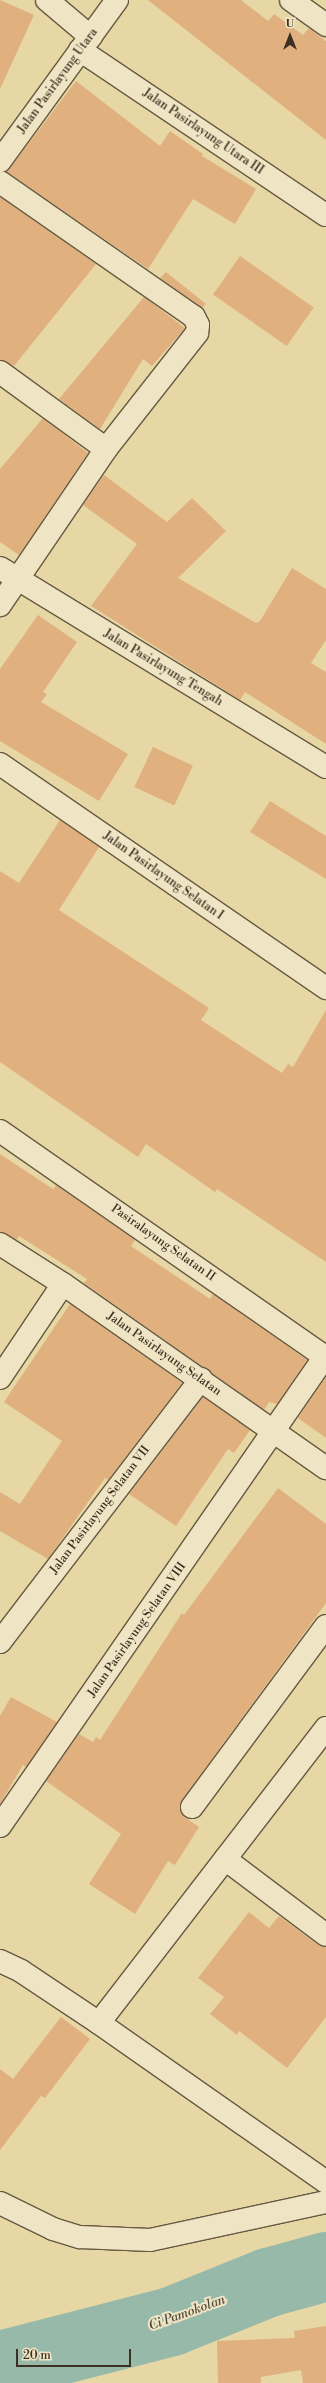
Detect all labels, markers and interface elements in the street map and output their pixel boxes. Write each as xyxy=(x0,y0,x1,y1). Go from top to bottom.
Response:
north arrow xyxy=(270,16,310,56)
text: U xyxy=(286,17,294,31)
street label: Jalan Pasirlayung Utara xyxy=(15,26,101,136)
street label: Jalan Pasirlayung Utara III xyxy=(140,86,266,178)
street label: Jalan Pasirlayung Tengah xyxy=(101,627,225,709)
street label: Jalan Pasirlayung Selatan I xyxy=(100,829,226,923)
street label: Pasiralayung Selatan II xyxy=(108,1202,218,1284)
street label: Jalan Pasirlayung Selatan xyxy=(104,1309,224,1399)
street label: Jalan Pasirlayung Selatan VII xyxy=(47,1443,153,1577)
street label: Jalan Pasirlayung Selatan VIII xyxy=(85,1560,189,1700)
water label: Ci Pamokolan xyxy=(147,2292,227,2334)
scale bar xyxy=(18,2341,133,2367)
text: 20 m xyxy=(23,2348,51,2363)

